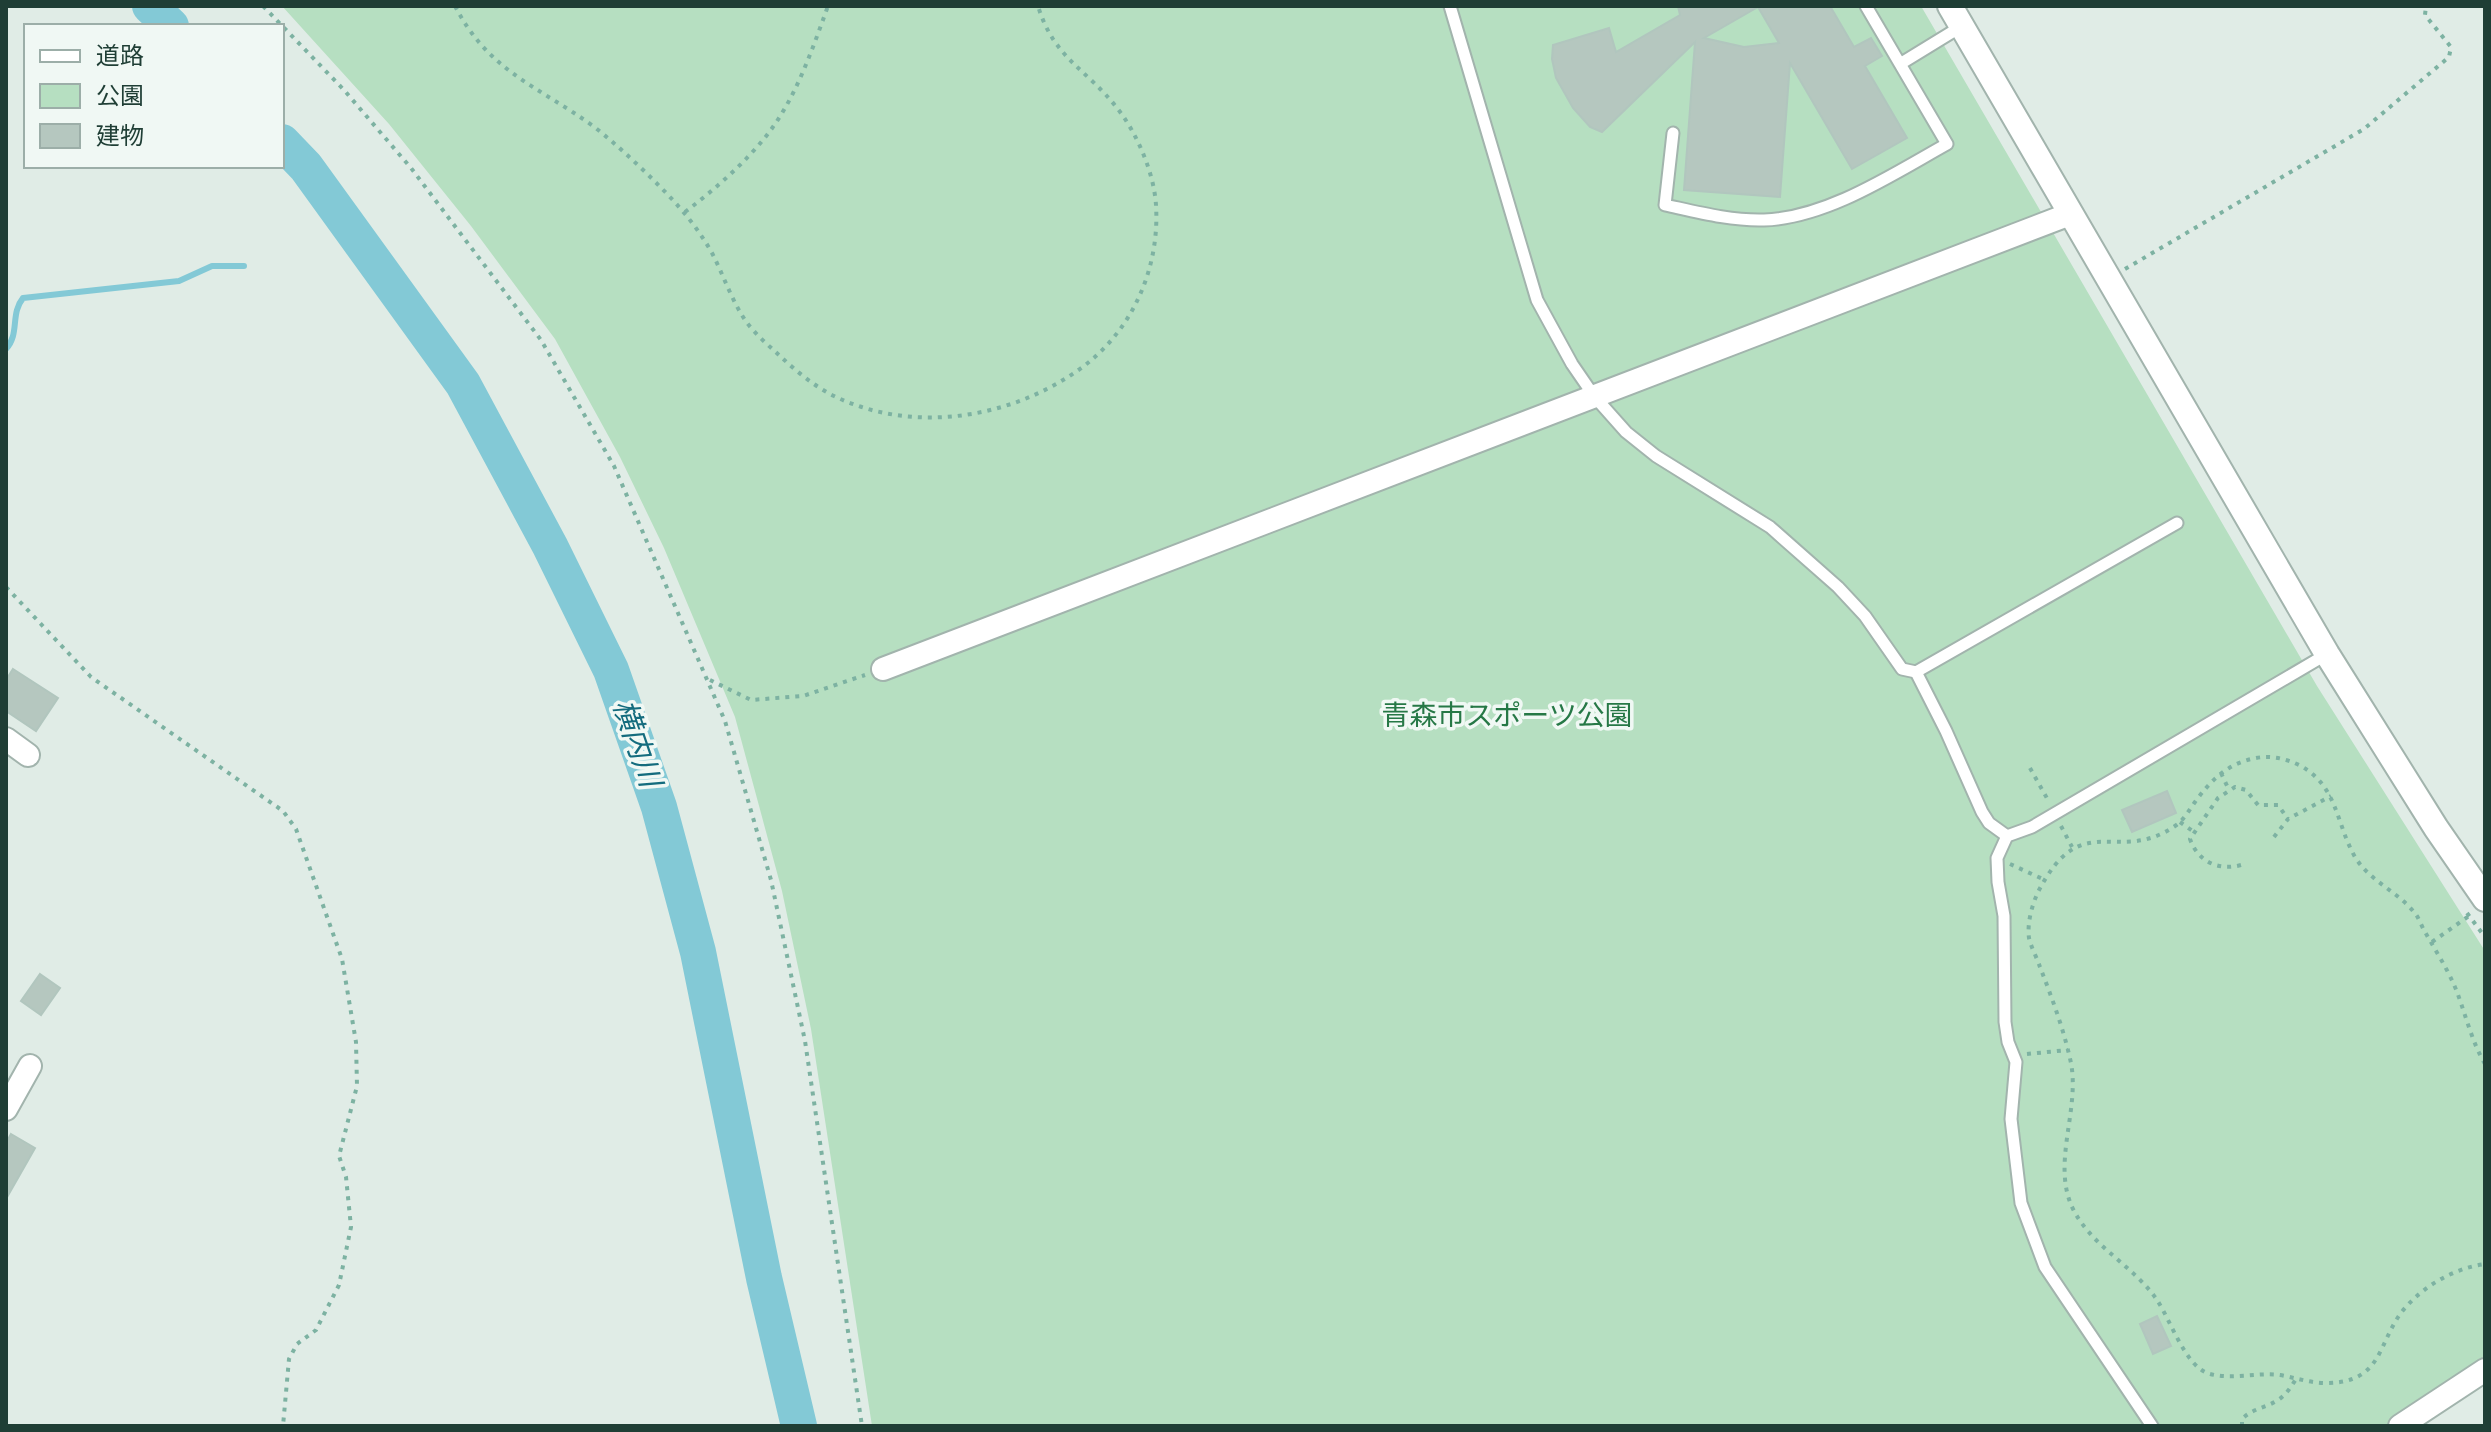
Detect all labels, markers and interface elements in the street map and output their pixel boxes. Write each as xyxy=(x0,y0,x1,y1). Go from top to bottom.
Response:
legend xyxy=(24,24,284,168)
text: 道路 xyxy=(96,42,144,70)
text: 公園 xyxy=(96,82,144,110)
text: 建物 xyxy=(96,122,144,150)
water label: 横内川 xyxy=(605,695,670,794)
park label: 青森市スポーツ公園 xyxy=(1381,699,1633,732)

